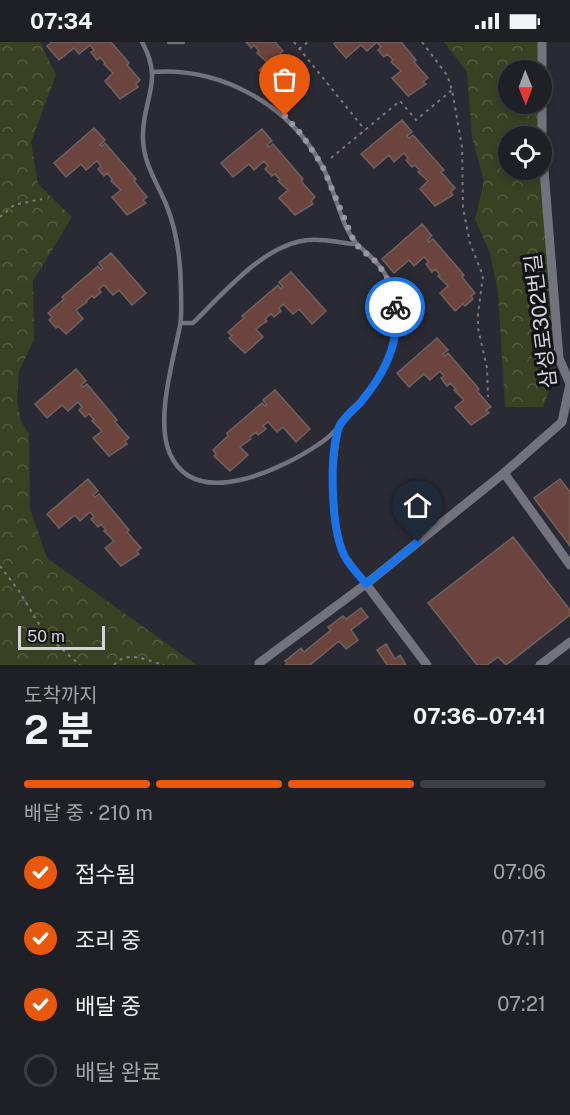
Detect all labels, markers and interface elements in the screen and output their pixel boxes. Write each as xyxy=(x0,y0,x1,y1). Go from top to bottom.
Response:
text: 07:34 xyxy=(30,8,93,34)
pin xyxy=(259,54,310,116)
north arrow xyxy=(498,60,552,114)
map controls xyxy=(498,60,552,180)
icon: bag xyxy=(268,63,301,96)
button: locate xyxy=(498,126,552,180)
street label: 삼성로302번길 xyxy=(520,253,561,390)
courier xyxy=(365,277,425,337)
icon: bike xyxy=(379,291,412,324)
pin xyxy=(392,480,443,542)
icon: home xyxy=(401,489,434,522)
scale bar xyxy=(18,623,105,650)
text: 50 m xyxy=(27,627,65,646)
text: 도착까지 xyxy=(24,683,98,707)
text: 07:36–07:41 xyxy=(413,703,546,729)
text: 2 분 xyxy=(24,707,93,753)
text: 배달 중 · 210 m xyxy=(24,801,153,825)
icon: check xyxy=(24,856,57,889)
text: 07:06 xyxy=(493,860,546,884)
text: 접수됨 xyxy=(75,861,136,887)
icon: check xyxy=(24,922,57,955)
text: 07:11 xyxy=(501,926,546,950)
text: 조리 중 xyxy=(75,927,141,953)
icon: check xyxy=(24,988,57,1021)
text: 07:21 xyxy=(497,992,546,1016)
text: 배달 중 xyxy=(75,993,141,1019)
text: 배달 완료 xyxy=(75,1059,161,1085)

